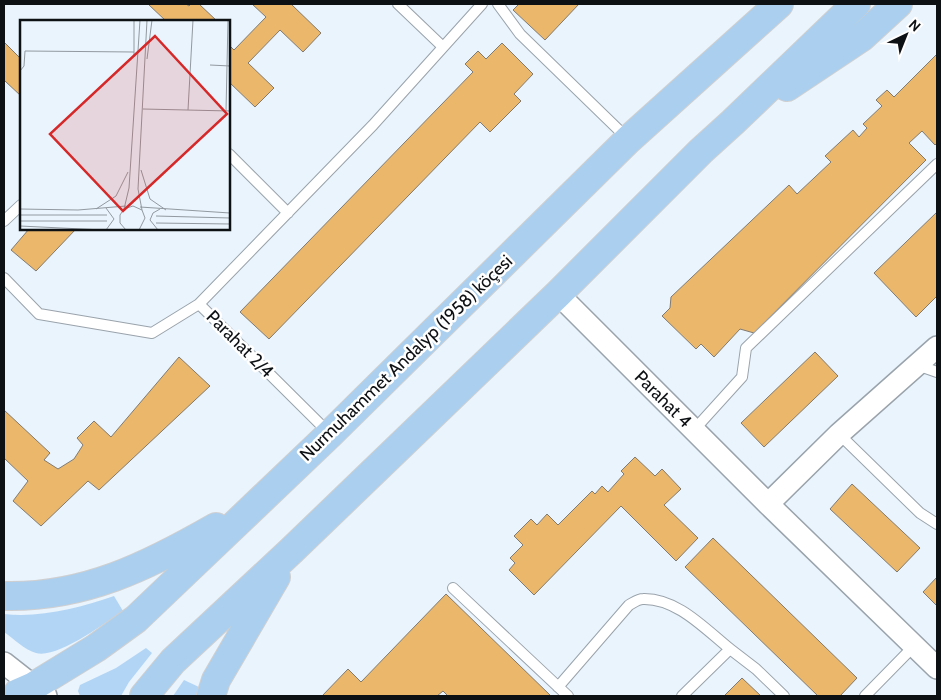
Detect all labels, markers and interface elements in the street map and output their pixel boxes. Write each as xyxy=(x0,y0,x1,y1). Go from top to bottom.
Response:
north arrow xyxy=(881,10,931,60)
text: N xyxy=(905,16,925,35)
inset map xyxy=(20,20,230,230)
street label: Nurmuhammet Andalyp (1958) köçesi xyxy=(295,250,517,466)
street label: Parahat 2/4 xyxy=(202,306,278,382)
street label: Parahat 4 xyxy=(630,366,696,432)

